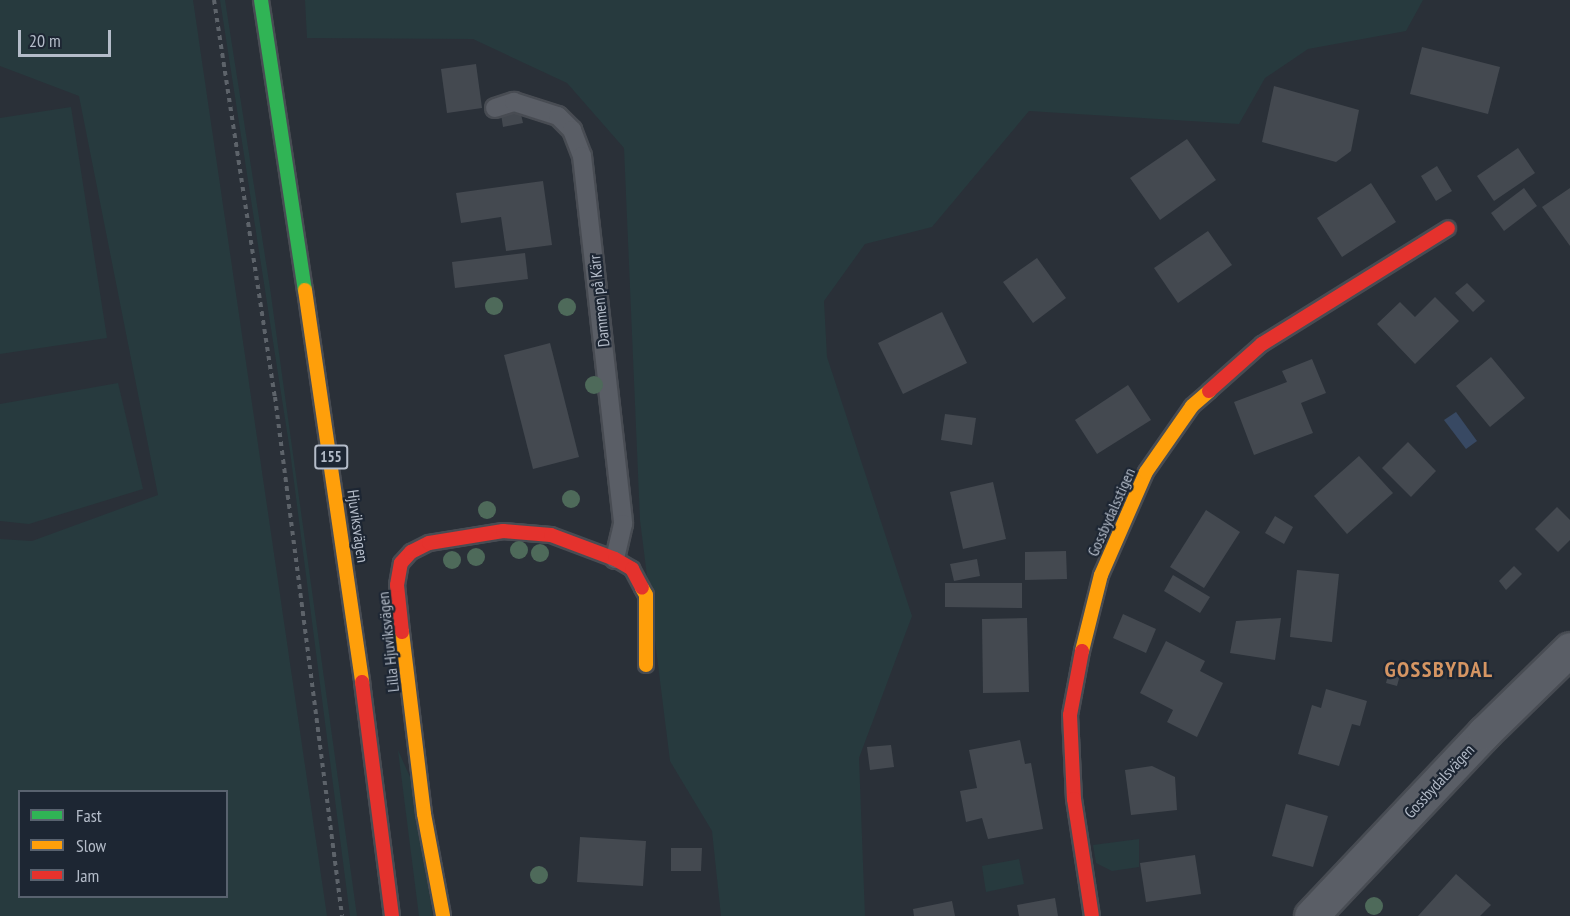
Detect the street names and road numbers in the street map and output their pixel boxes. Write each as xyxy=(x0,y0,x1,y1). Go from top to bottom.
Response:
street label: Dammen på Kärr xyxy=(585,254,613,348)
road number: 155 xyxy=(313,445,349,469)
street label: Gossbydalsstigen xyxy=(1083,465,1139,559)
street label: Hjuviksvägen xyxy=(343,488,373,564)
street label: Lilla Hjuviksvägen xyxy=(373,591,403,693)
street label: Gossbydalsvägen xyxy=(1400,740,1478,822)

